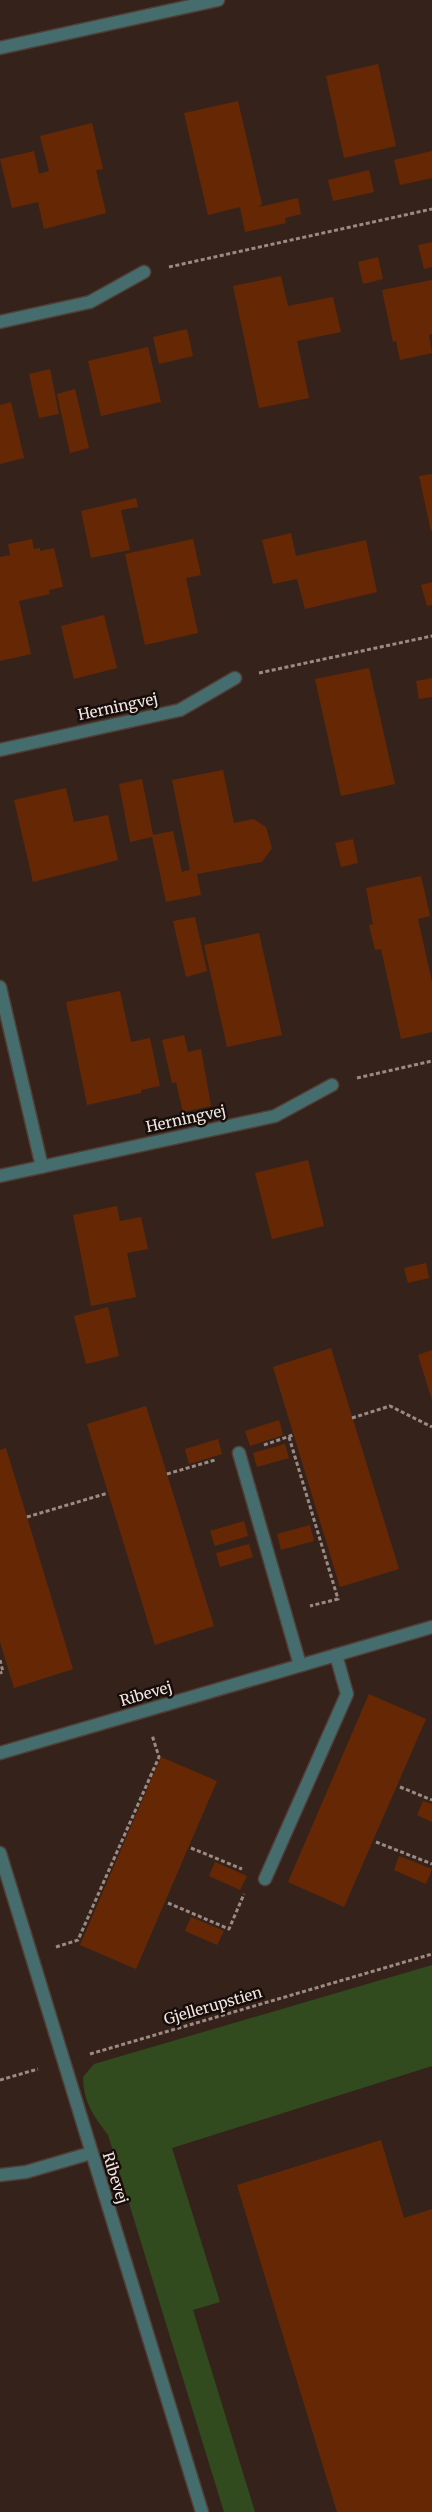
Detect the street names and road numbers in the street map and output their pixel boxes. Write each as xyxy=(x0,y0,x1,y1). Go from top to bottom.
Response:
street label: Herningvej xyxy=(76,689,160,724)
street label: Herningvej xyxy=(144,1101,228,1136)
street label: Ribevej xyxy=(118,1677,174,1710)
street label: Gjellerupstien xyxy=(162,1982,264,2029)
street label: Ribevej xyxy=(99,2150,132,2206)

